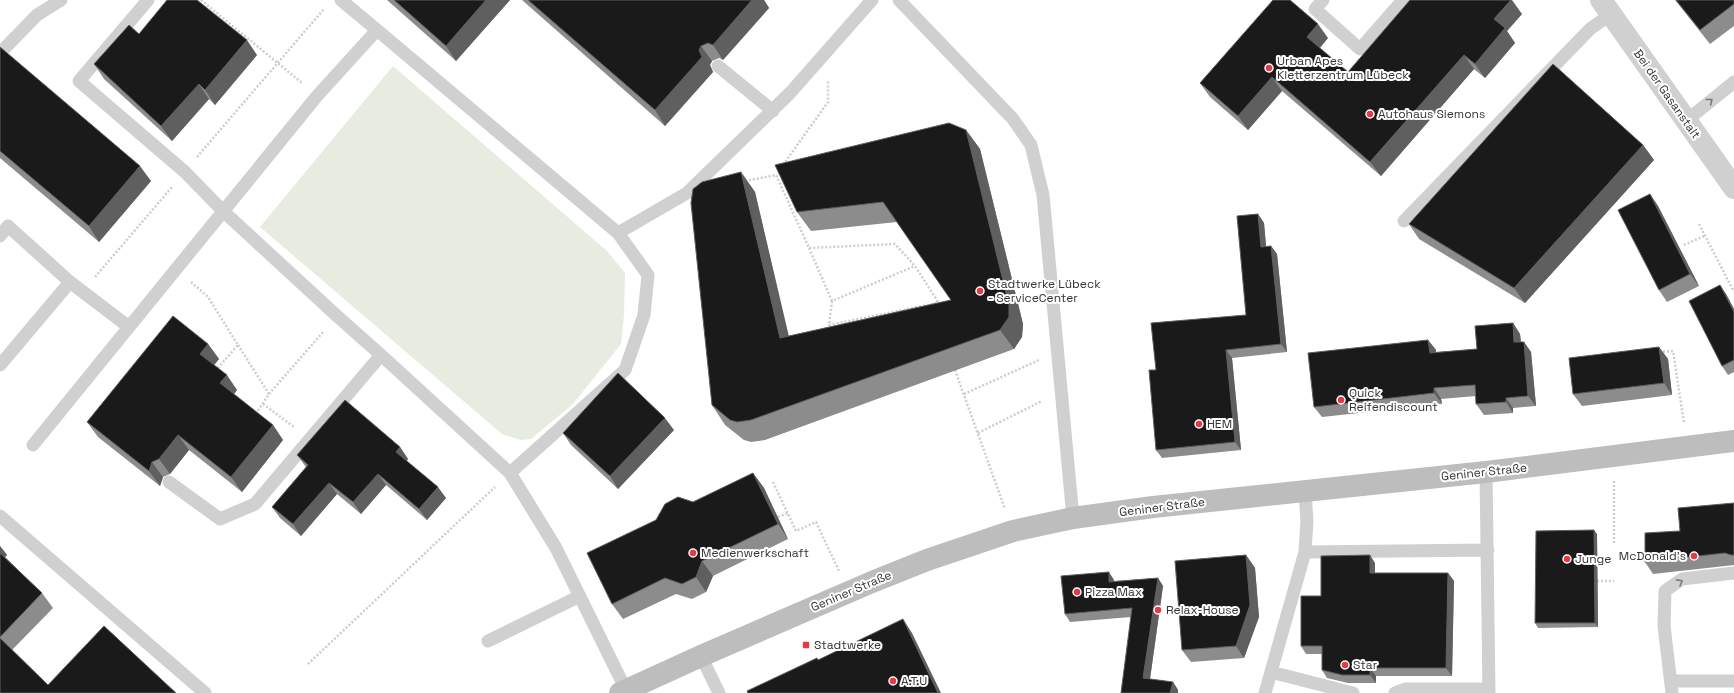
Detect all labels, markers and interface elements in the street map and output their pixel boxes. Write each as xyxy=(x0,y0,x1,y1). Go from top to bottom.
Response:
street label: Bei der Gasanstalt xyxy=(1630,46,1704,142)
place label: Urban Apes Kletterzentrum Lübeck xyxy=(1277,53,1409,83)
marker: Urban Apes Kletterzentrum Lübeck xyxy=(1264,63,1274,73)
one-way arrow xyxy=(1705,99,1712,106)
place label: Autohaus Siemons xyxy=(1378,106,1485,122)
marker: Autohaus Siemons xyxy=(1365,109,1375,119)
place label: Stadtwerke Lübeck - ServiceCenter xyxy=(988,276,1101,306)
marker: Stadtwerke Lübeck - ServiceCenter xyxy=(975,286,985,296)
place label: Quick Reifendiscount xyxy=(1349,385,1438,415)
marker: Quick Reifendiscount xyxy=(1336,395,1346,405)
place label: HEM xyxy=(1207,416,1232,432)
marker: HEM xyxy=(1194,419,1204,429)
street label: Geniner Straße xyxy=(1440,460,1528,484)
street label: Geniner Straße xyxy=(1118,494,1206,520)
place label: Medienwerkschaft xyxy=(701,545,809,561)
marker: Medienwerkschaft xyxy=(688,548,698,558)
place label: McDonald's xyxy=(1619,548,1686,564)
place label: Junge xyxy=(1575,551,1611,567)
marker: McDonald's xyxy=(1689,551,1699,561)
marker: Junge xyxy=(1562,554,1572,564)
street label: Geniner Straße xyxy=(808,567,894,615)
one-way arrow xyxy=(1676,579,1683,586)
place label: Pizza Max xyxy=(1085,584,1142,600)
marker: Pizza Max xyxy=(1072,587,1082,597)
place label: Relax-House xyxy=(1166,602,1239,618)
marker: Relax-House xyxy=(1153,605,1163,615)
place label: Stadtwerke xyxy=(814,637,881,653)
marker: Stadtwerke xyxy=(801,640,811,650)
place label: Star xyxy=(1353,657,1378,673)
marker: Star xyxy=(1340,660,1350,670)
place label: A.T.U xyxy=(901,673,927,689)
marker: A.T.U xyxy=(888,676,898,686)

